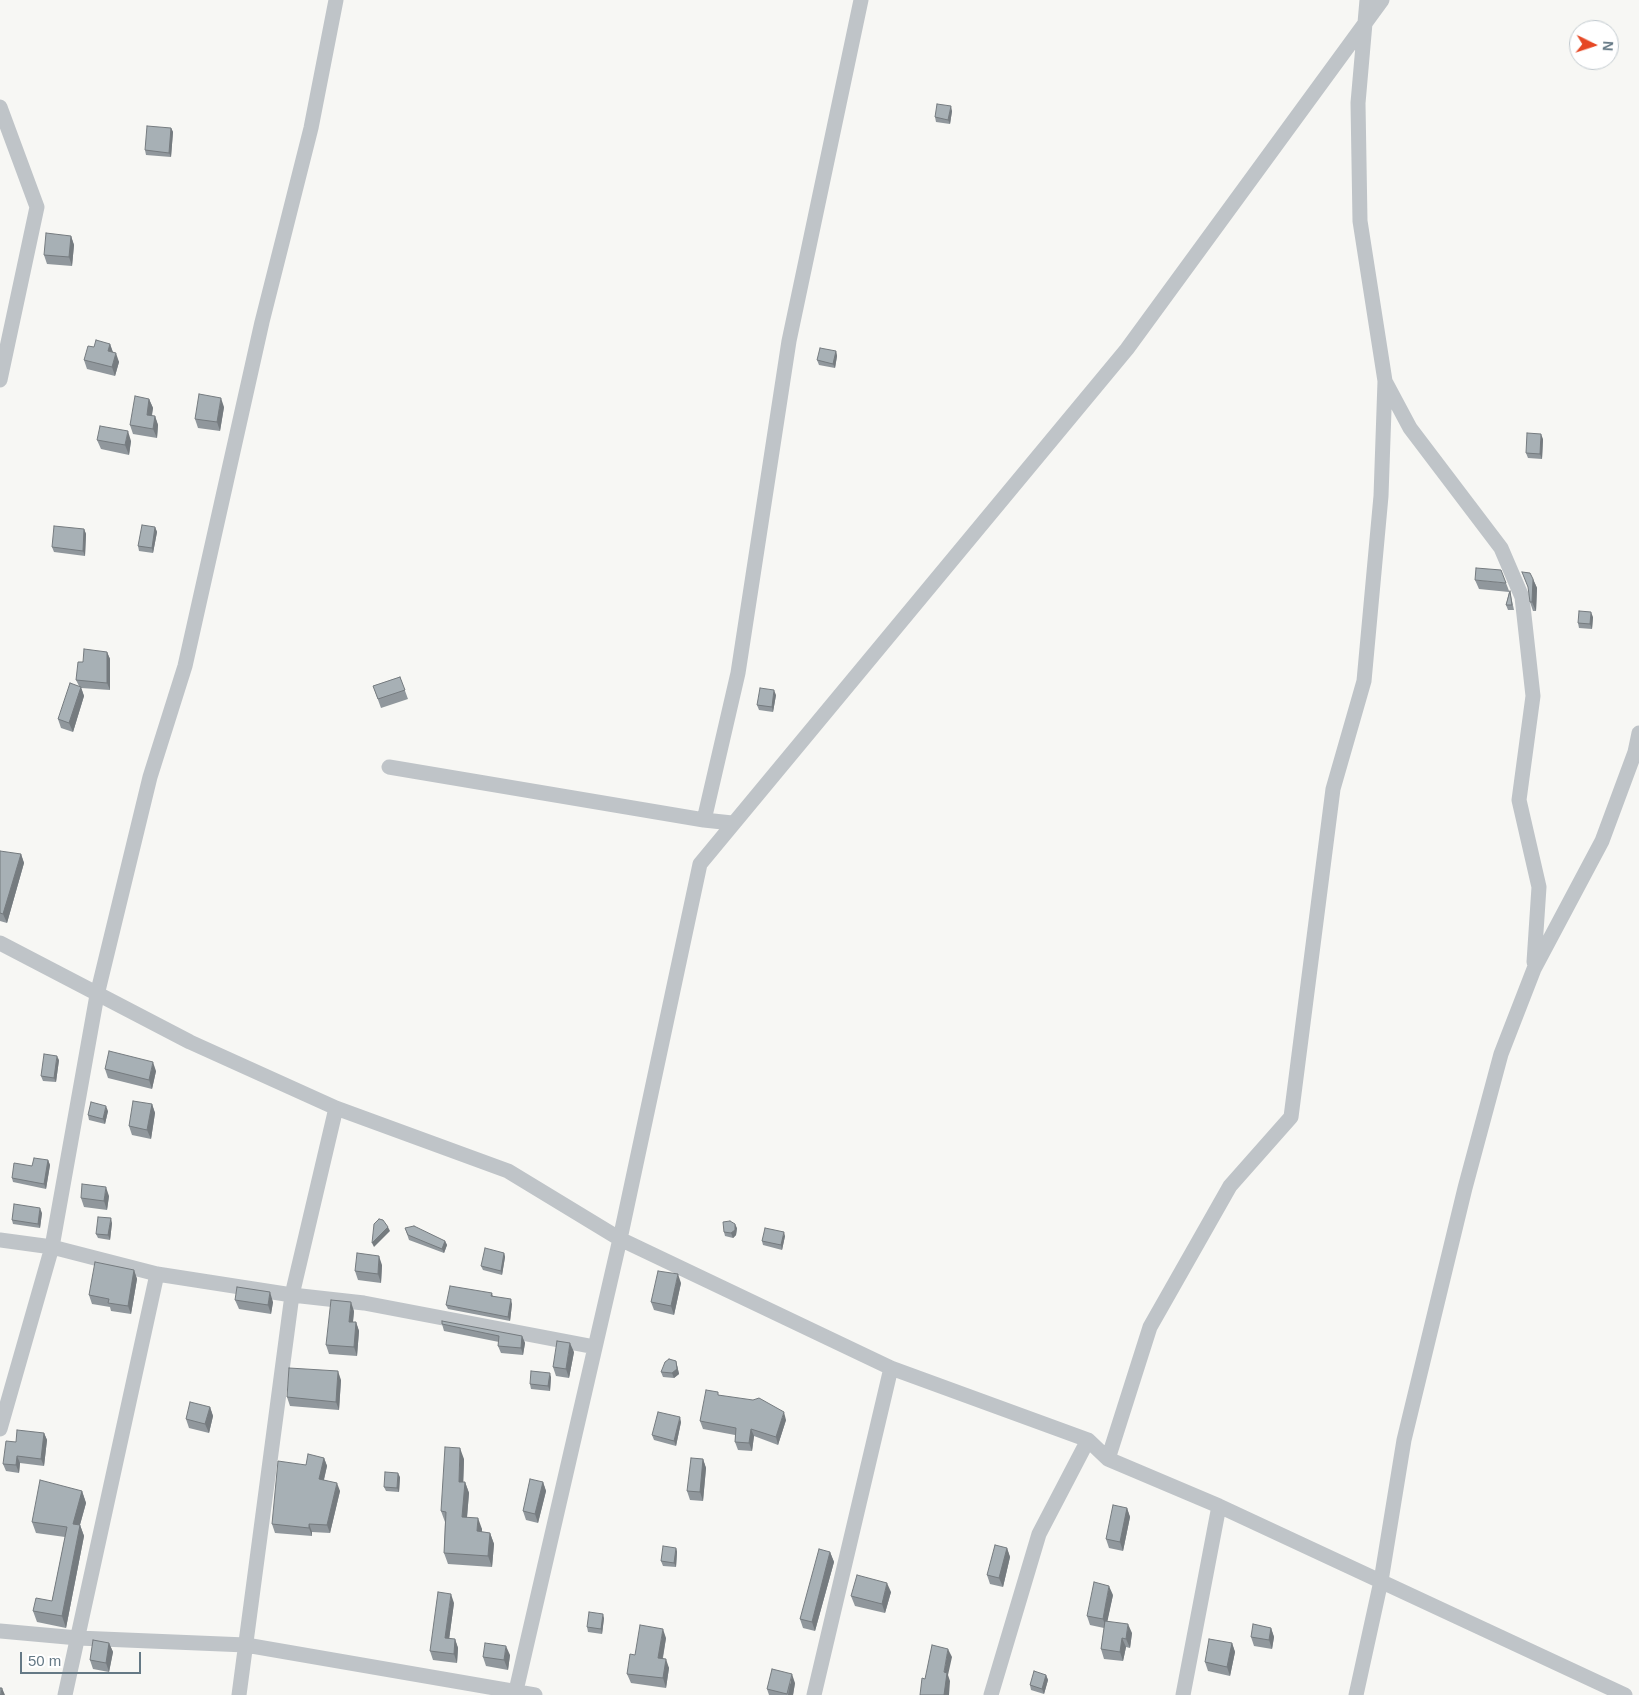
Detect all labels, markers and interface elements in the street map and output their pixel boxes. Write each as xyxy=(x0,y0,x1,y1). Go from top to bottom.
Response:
north arrow xyxy=(1569,20,1619,70)
text: N xyxy=(1600,40,1616,52)
scale bar xyxy=(22,1642,144,1674)
text: 50 m xyxy=(28,1652,61,1669)

